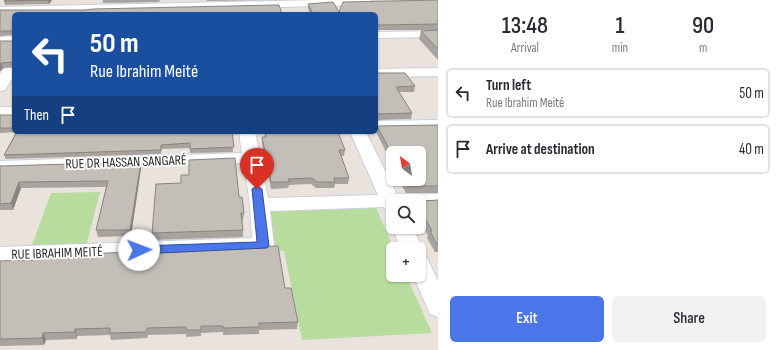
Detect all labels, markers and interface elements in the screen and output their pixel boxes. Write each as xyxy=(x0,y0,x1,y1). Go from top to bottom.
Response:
text: 13:48 xyxy=(502,11,548,40)
text: 1 xyxy=(616,11,624,40)
text: 90 xyxy=(692,11,714,40)
text: 50 m xyxy=(90,27,139,60)
icon: left xyxy=(24,28,76,80)
text: Arrival xyxy=(511,40,539,56)
text: min xyxy=(612,40,628,56)
text: m xyxy=(699,40,707,56)
text: Rue Ibrahim Meité xyxy=(90,61,198,82)
text: Turn left xyxy=(486,76,531,95)
icon: left xyxy=(452,82,474,104)
text: 50 m xyxy=(739,84,764,103)
text: Rue Ibrahim Meité xyxy=(486,95,564,111)
icon: arrive xyxy=(57,104,79,126)
text: Then xyxy=(24,106,49,125)
icon: arrive xyxy=(452,138,474,160)
text: Arrive at destination xyxy=(486,140,595,159)
text: 40 m xyxy=(739,140,764,159)
north arrow xyxy=(386,146,426,186)
map controls xyxy=(386,146,426,282)
pin xyxy=(240,148,274,189)
street label: RUE DR HASSAN SANGARÉ xyxy=(65,151,187,173)
icon: arrive xyxy=(246,154,268,176)
button: search xyxy=(386,194,426,234)
position arrow xyxy=(118,229,160,271)
button: + xyxy=(386,242,426,282)
street label: RUE IBRAHIM MEITÉ xyxy=(11,243,103,263)
button: Exit xyxy=(450,296,604,342)
button: Share xyxy=(612,296,766,342)

